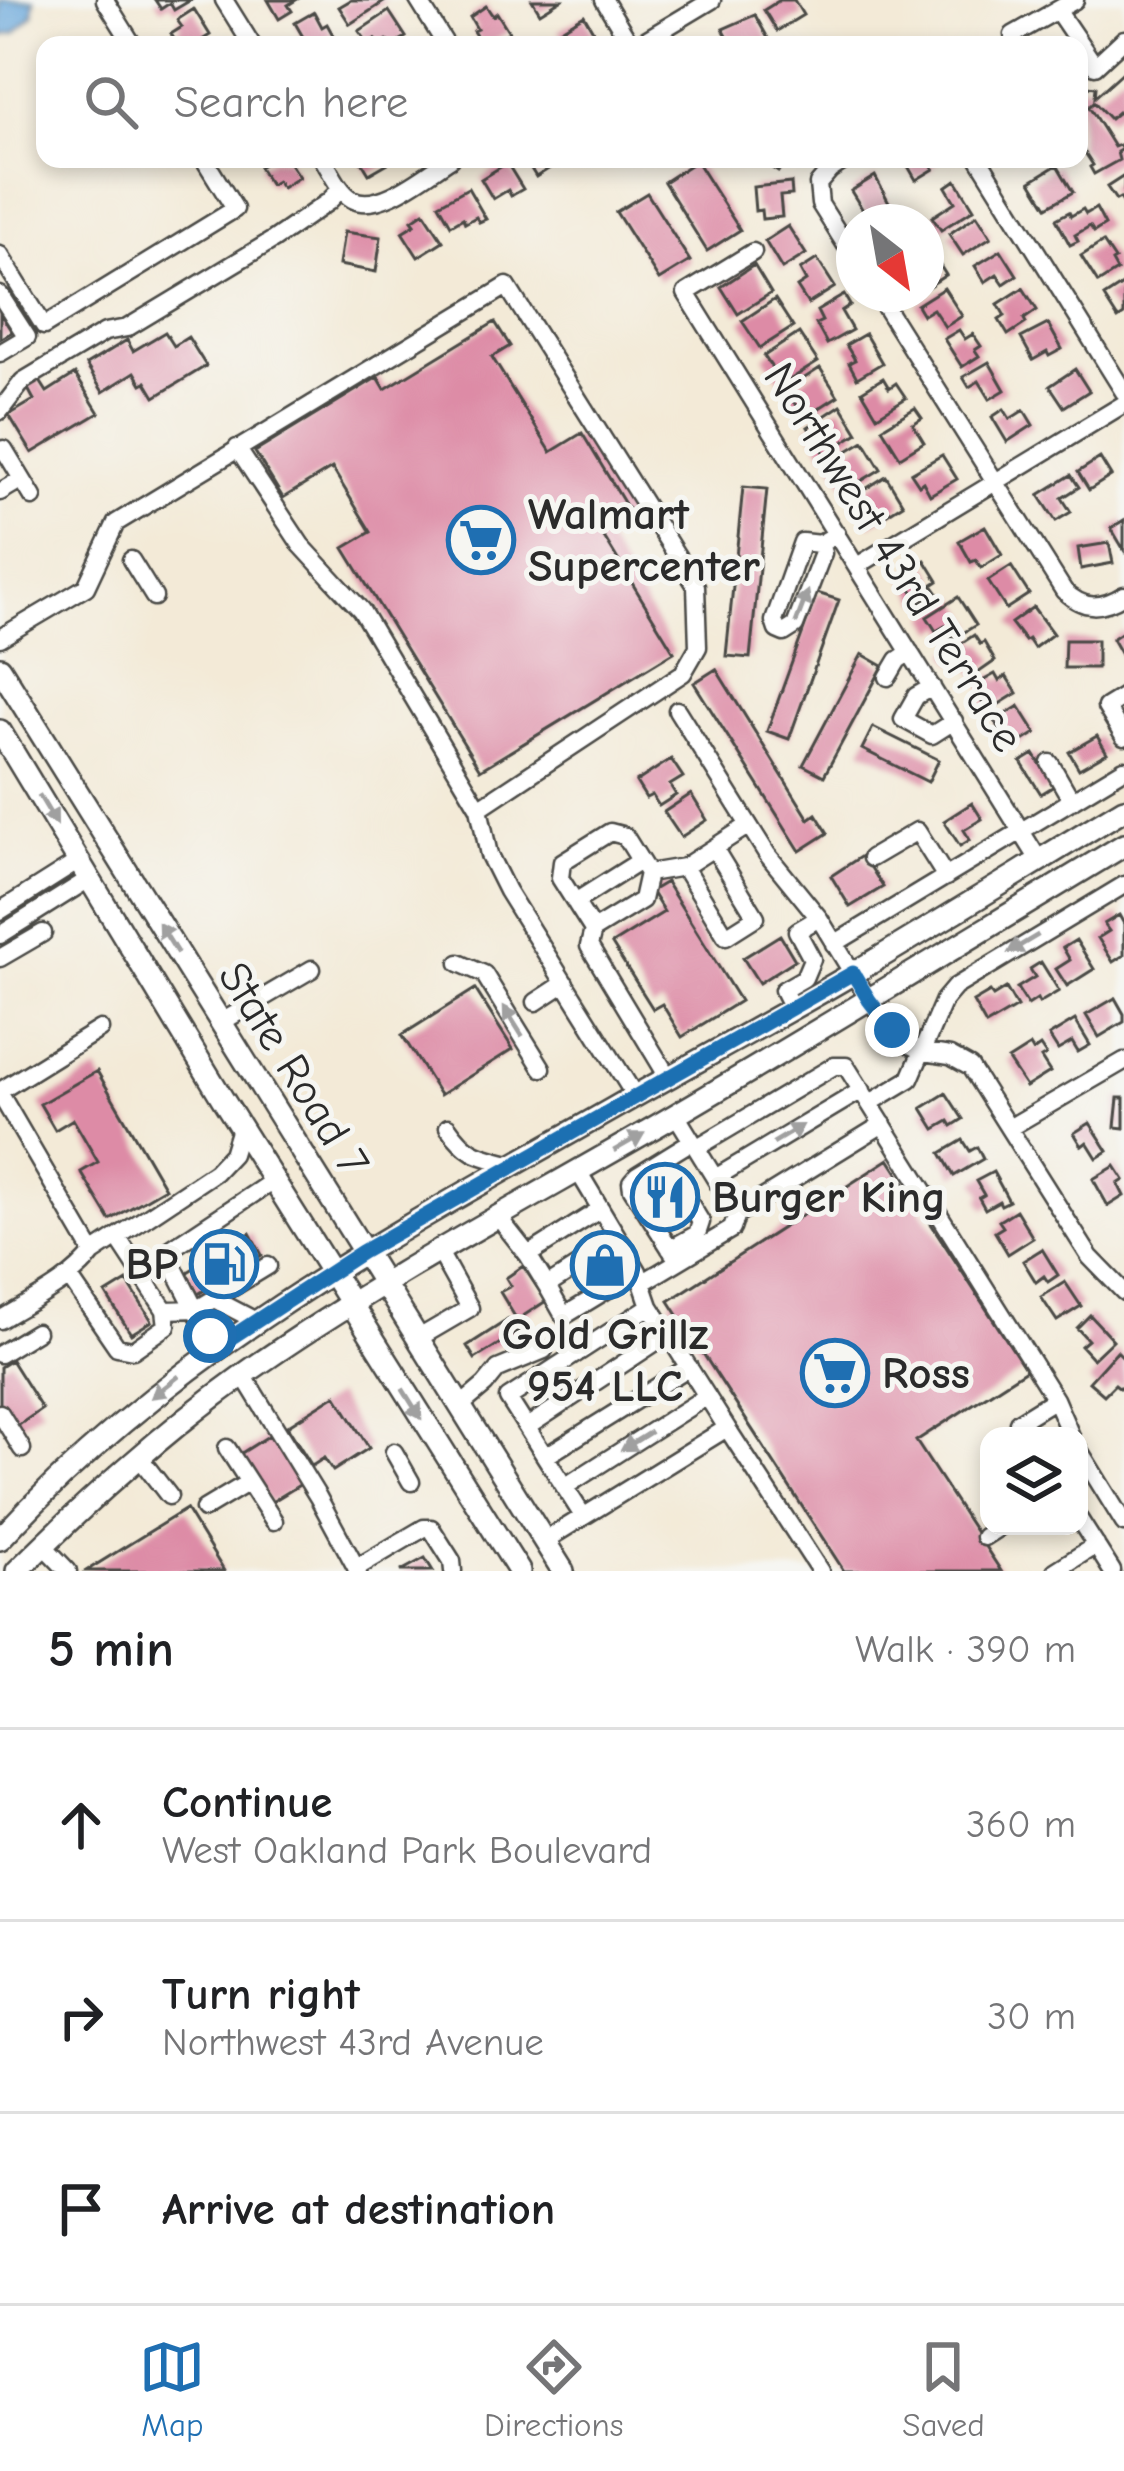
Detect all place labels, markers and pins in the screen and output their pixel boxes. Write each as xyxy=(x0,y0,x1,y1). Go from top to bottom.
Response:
place label: Walmart Supercenter xyxy=(528,488,760,592)
supermarket icon: Walmart Supercenter xyxy=(446,505,516,575)
restaurant icon: Burger King xyxy=(630,1162,700,1232)
place label: Burger King xyxy=(712,1171,946,1223)
fuel station icon: BP xyxy=(189,1229,259,1299)
shop icon: Gold Grillz 954 LLC xyxy=(570,1230,640,1300)
place label: BP xyxy=(126,1238,178,1290)
place label: Gold Grillz 954 LLC xyxy=(502,1308,708,1412)
supermarket icon: Ross xyxy=(800,1338,870,1408)
place label: Ross xyxy=(882,1347,970,1399)

